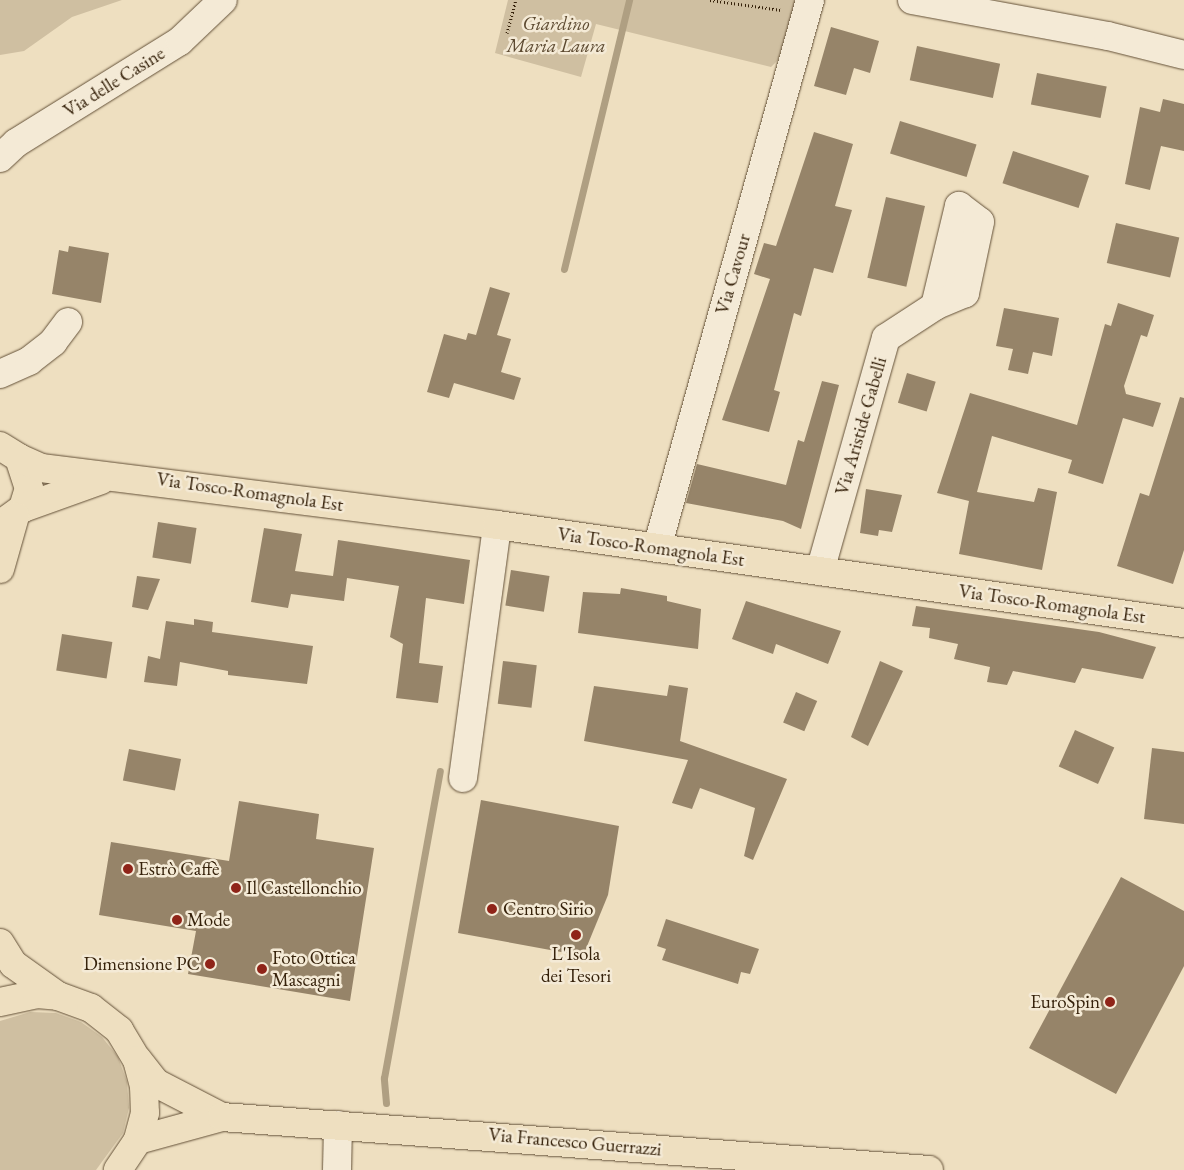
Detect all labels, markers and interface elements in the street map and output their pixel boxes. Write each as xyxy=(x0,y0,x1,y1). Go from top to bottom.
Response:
park label: Giardino Maria Laura xyxy=(507,13,605,57)
street label: Via delle Casine xyxy=(59,42,169,122)
street label: Via Cavour xyxy=(711,231,755,317)
street label: Via Aristide Gabelli xyxy=(830,354,892,498)
street label: Via Tosco-Romagnola Est xyxy=(155,468,345,516)
street label: Via Tosco-Romagnola Est xyxy=(556,523,746,571)
street label: Via Tosco-Romagnola Est xyxy=(957,580,1147,628)
place label: Estrò Caffè xyxy=(138,858,219,880)
marker: Estrò Caffè xyxy=(122,863,134,875)
place label: Il Castellonchio xyxy=(246,877,362,899)
marker: Il Castellonchio xyxy=(230,882,242,894)
place label: Centro Sirio xyxy=(503,898,593,920)
marker: Centro Sirio xyxy=(485,902,499,916)
place label: Mode xyxy=(187,909,230,931)
marker: Mode xyxy=(171,914,183,926)
marker: L'Isola dei Tesori xyxy=(570,929,582,941)
place label: L'Isola dei Tesori xyxy=(541,943,611,987)
place label: Foto Ottica Mascagni xyxy=(272,947,356,991)
place label: Dimensione PC xyxy=(83,953,200,975)
marker: Dimensione PC xyxy=(204,958,216,970)
marker: Foto Ottica Mascagni xyxy=(256,963,268,975)
place label: EuroSpin xyxy=(1030,991,1100,1013)
marker: EuroSpin xyxy=(1104,996,1116,1008)
street label: Via Francesco Guerrazzi xyxy=(487,1123,663,1161)

